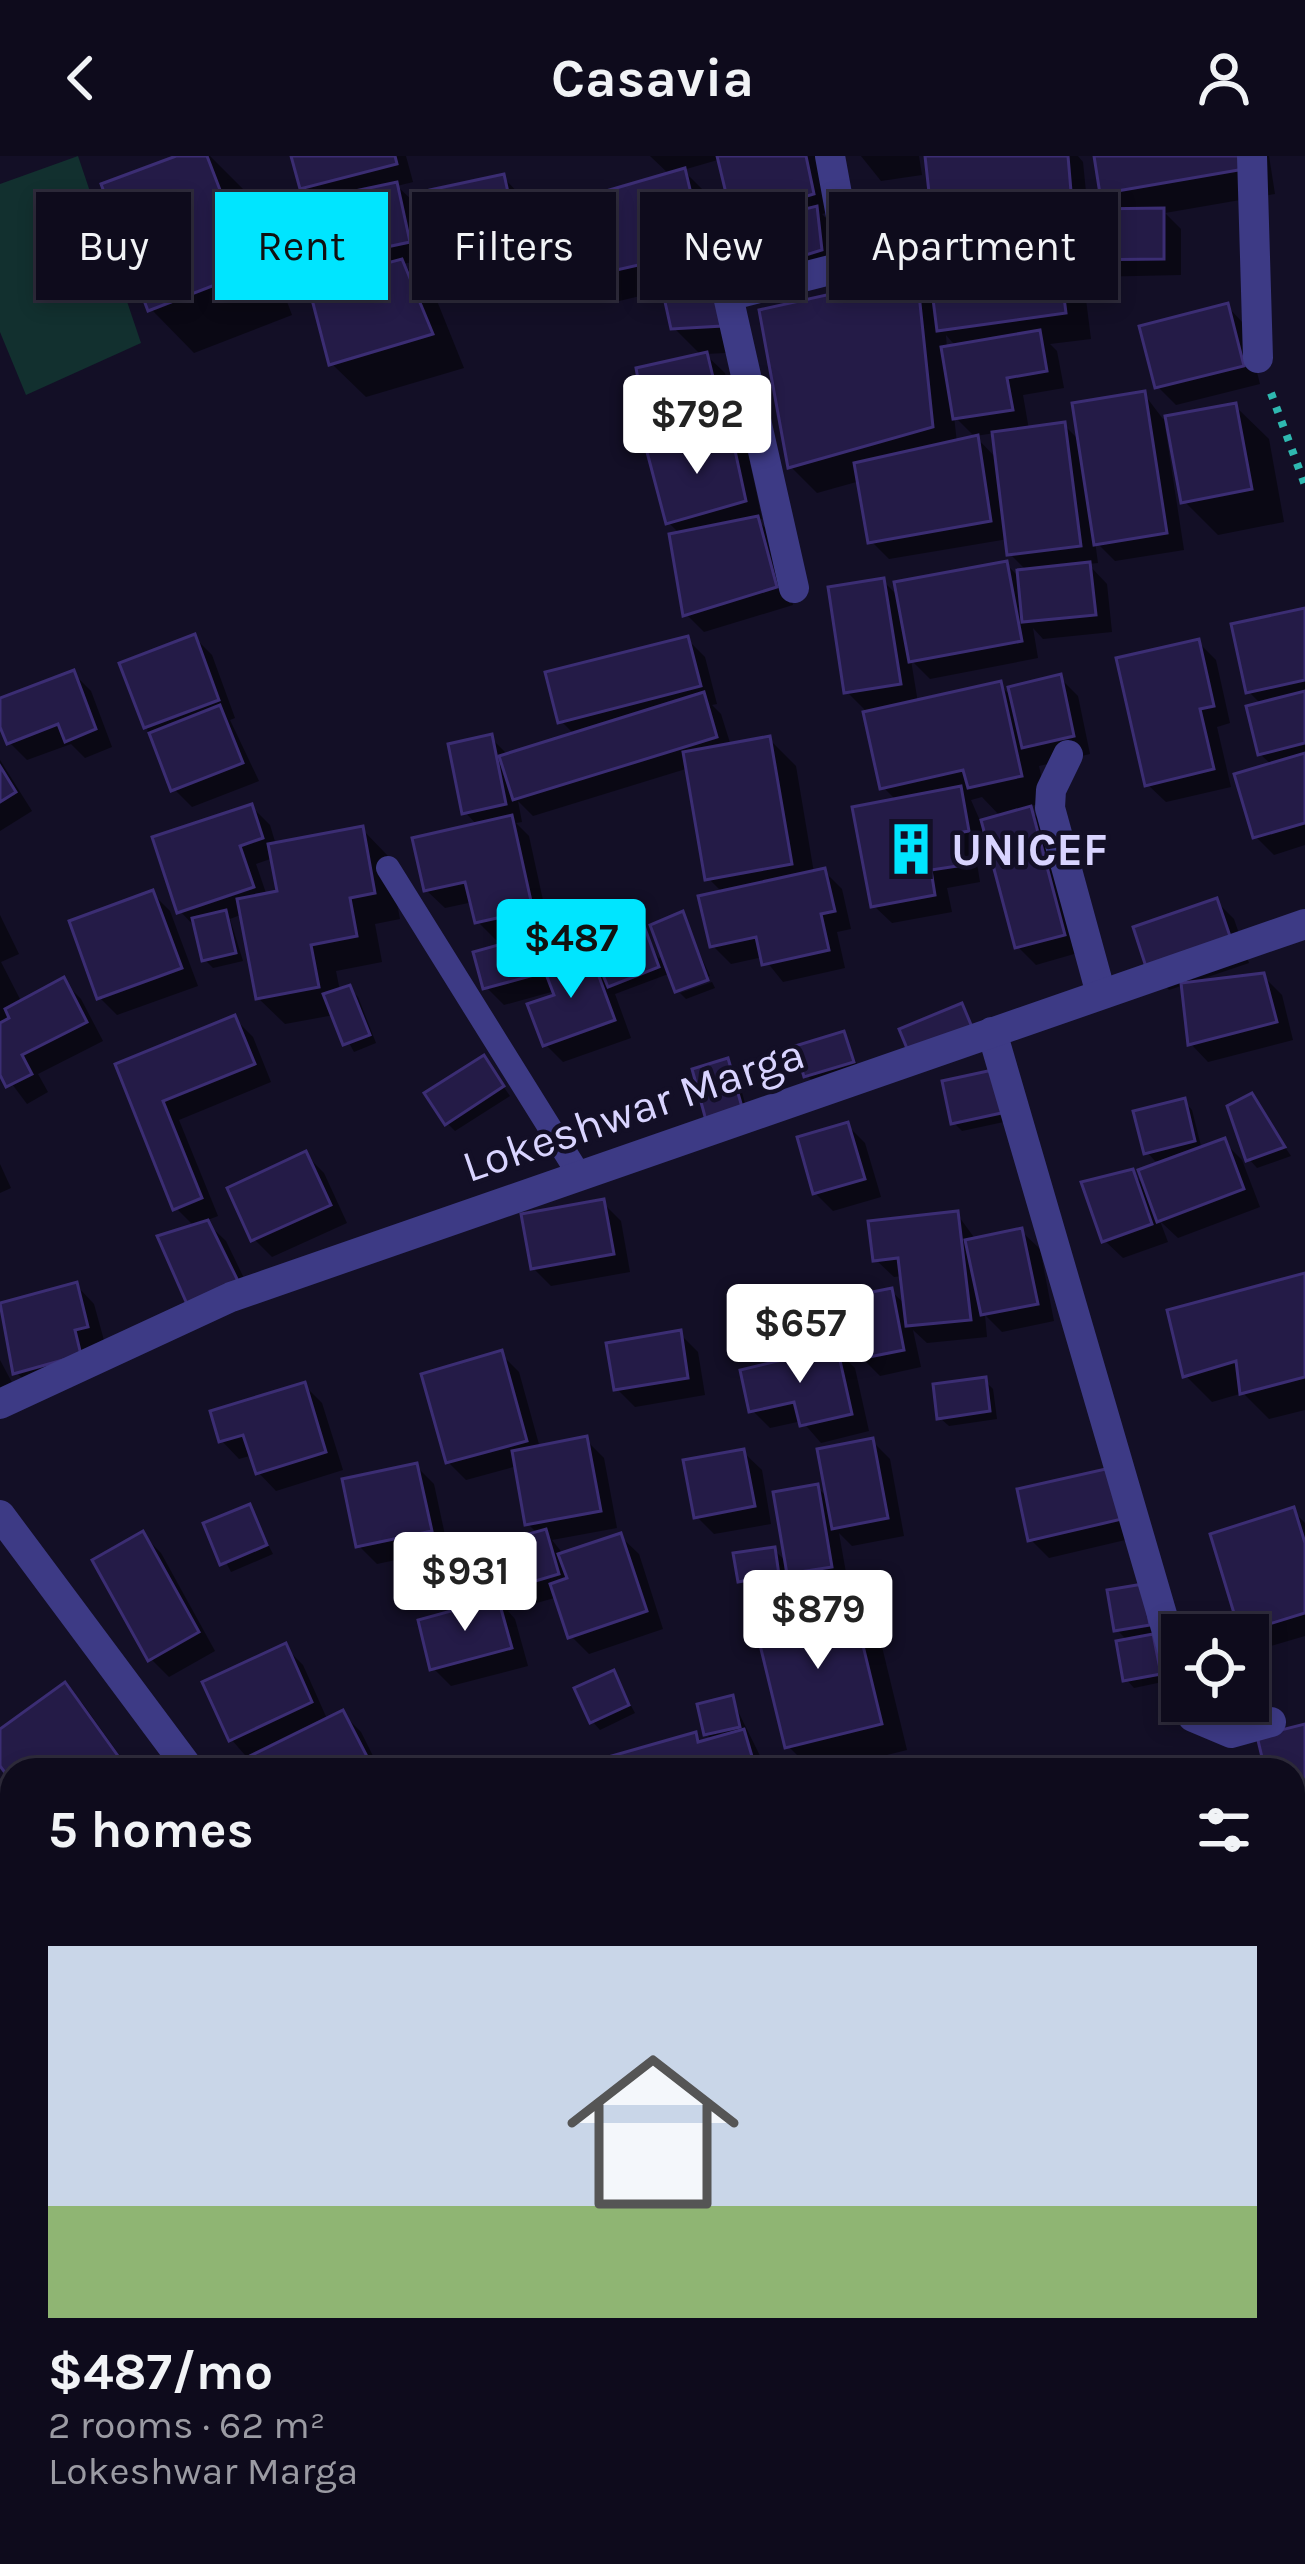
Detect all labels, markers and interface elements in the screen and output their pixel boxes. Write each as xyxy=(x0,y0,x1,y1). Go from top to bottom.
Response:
icon: back xyxy=(48,45,114,111)
icon: person xyxy=(1191,45,1257,111)
text: Casavia xyxy=(551,46,754,110)
chip: Buy xyxy=(36,192,191,300)
chip: Rent xyxy=(215,192,388,300)
chip: Filters xyxy=(412,192,616,300)
chip: New xyxy=(640,192,805,300)
chip: Apartment xyxy=(829,192,1118,300)
pin: $792 xyxy=(626,375,768,477)
text: $792 xyxy=(650,391,744,437)
building icon: UNICEF xyxy=(882,820,940,878)
place label: UNICEF xyxy=(951,824,1108,876)
pin: $487 xyxy=(500,899,642,1001)
text: $487 xyxy=(524,915,618,961)
street label: Lokeshwar Marga xyxy=(456,1027,811,1194)
pin: $657 xyxy=(729,1284,871,1386)
text: $657 xyxy=(754,1300,846,1346)
pin: $931 xyxy=(394,1532,536,1634)
text: $931 xyxy=(421,1548,509,1594)
pin: $879 xyxy=(747,1570,889,1672)
text: $879 xyxy=(770,1586,866,1632)
map controls xyxy=(1161,1614,1269,1722)
button: locate xyxy=(1161,1614,1269,1722)
icon: filters xyxy=(1191,1797,1257,1863)
text: 5 homes xyxy=(48,1800,254,1860)
icon: home xyxy=(545,2024,761,2240)
text: $487/mo xyxy=(48,2342,273,2402)
text: 2 rooms · 62 m² xyxy=(48,2402,325,2448)
text: Lokeshwar Marga xyxy=(48,2448,358,2494)

